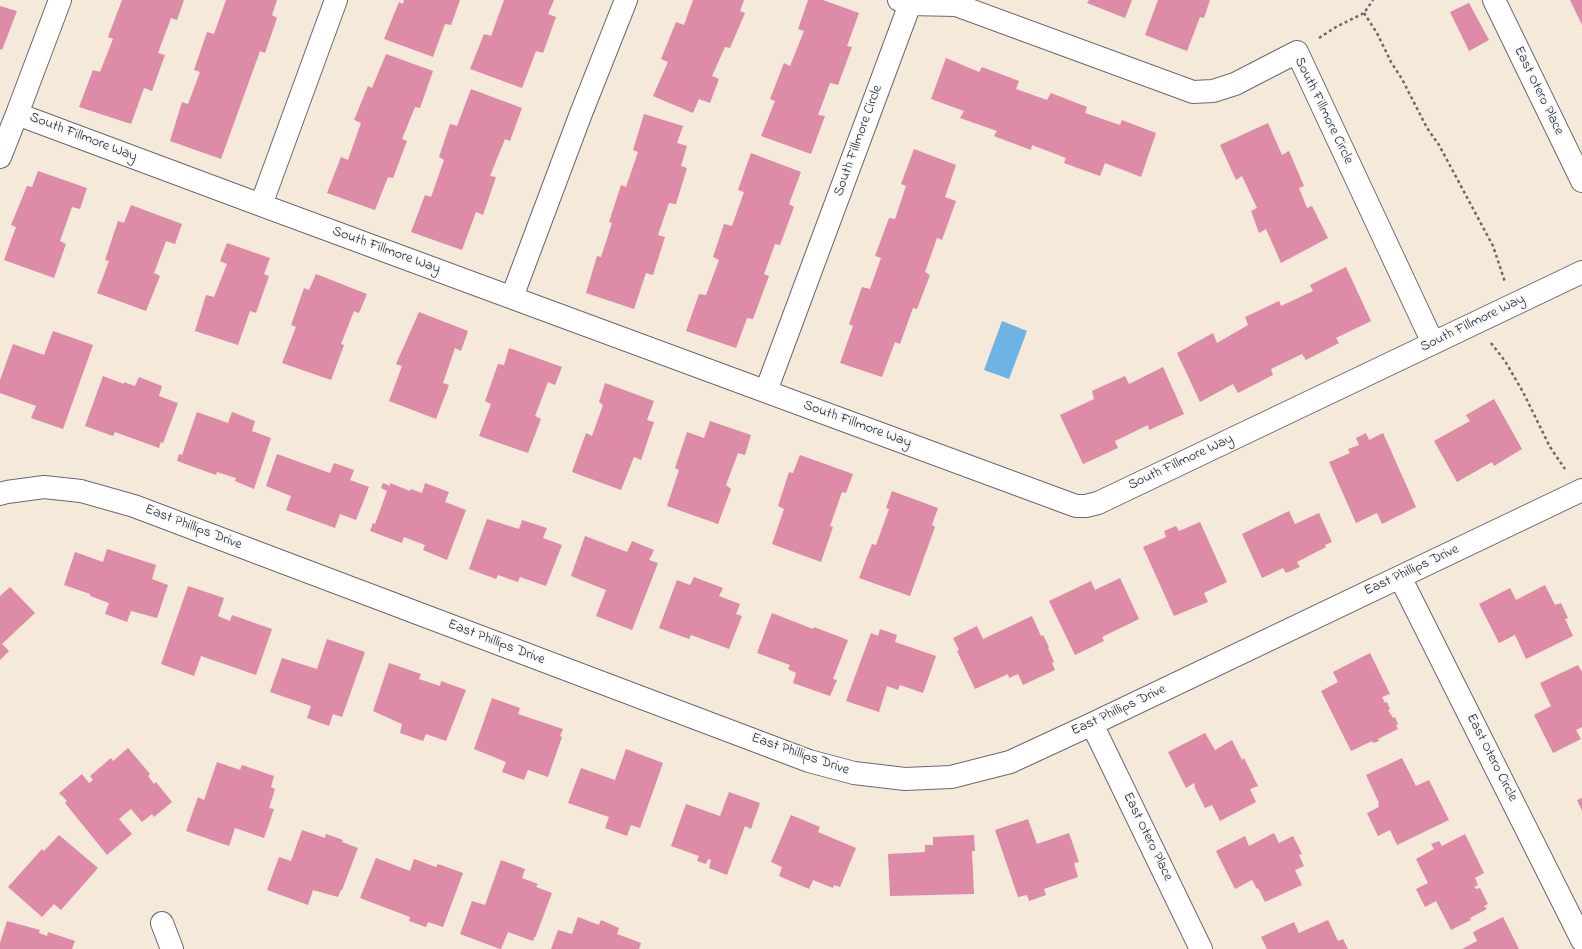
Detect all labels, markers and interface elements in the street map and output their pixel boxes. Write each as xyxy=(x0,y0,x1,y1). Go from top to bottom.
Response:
street label: East Otero Place xyxy=(1509,44,1567,138)
street label: South Fillmore Circle xyxy=(1290,55,1356,167)
street label: South Fillmore Circle xyxy=(831,83,887,199)
street label: South Fillmore Way xyxy=(27,110,139,166)
street label: South Fillmore Way xyxy=(330,224,442,278)
street label: South Fillmore Way xyxy=(1418,291,1528,357)
street label: South Fillmore Way xyxy=(801,398,913,452)
street label: South Fillmore Way xyxy=(1126,431,1236,495)
street label: East Phillips Drive xyxy=(142,502,244,554)
street label: East Phillips Drive xyxy=(1362,542,1462,600)
street label: East Phillips Drive xyxy=(445,617,547,669)
street label: East Phillips Drive xyxy=(1069,682,1169,740)
street label: East Otero Circle xyxy=(1462,711,1520,805)
street label: East Phillips Drive xyxy=(749,730,851,780)
street label: East Otero Place xyxy=(1118,790,1176,884)

